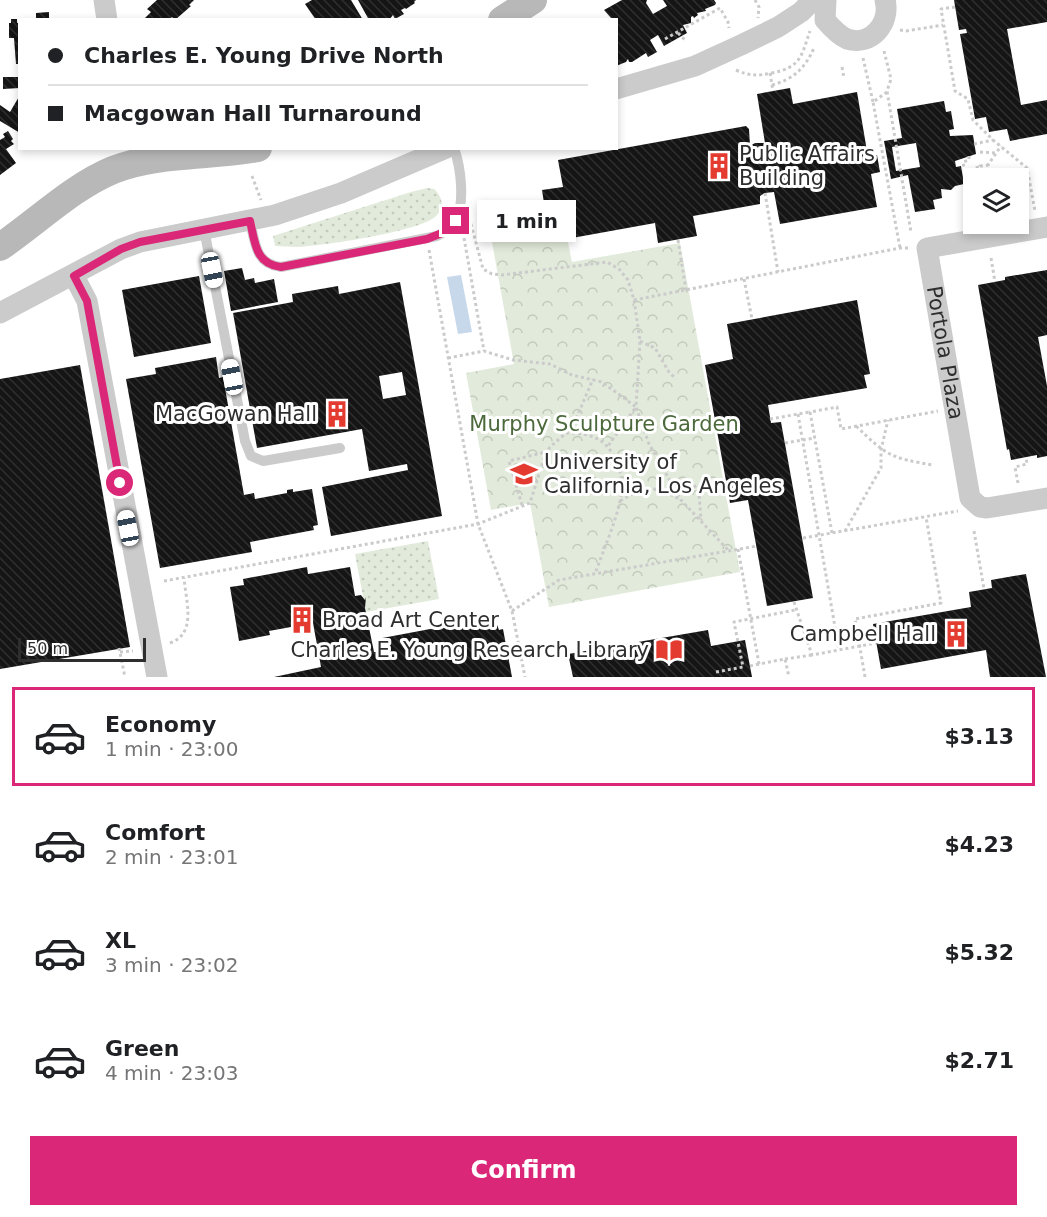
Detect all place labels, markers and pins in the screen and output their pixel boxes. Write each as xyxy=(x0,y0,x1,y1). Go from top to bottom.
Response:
place label: Public Affairs Building xyxy=(739,142,875,190)
building icon: Public Affairs Building xyxy=(704,151,734,181)
building icon: MacGowan Hall xyxy=(322,399,352,429)
place label: MacGowan Hall xyxy=(155,402,317,426)
place label: University of California, Los Angeles xyxy=(544,450,783,498)
school or university icon: University of California, Los Angeles xyxy=(509,459,539,489)
building icon: Broad Art Center xyxy=(287,605,317,635)
place label: Broad Art Center xyxy=(322,608,499,632)
building icon: Campbell Hall xyxy=(941,619,971,649)
place label: Campbell Hall xyxy=(790,622,936,646)
library icon: Charles E. Young Research Library xyxy=(654,635,684,665)
place label: Charles E. Young Research Library xyxy=(291,638,649,662)

